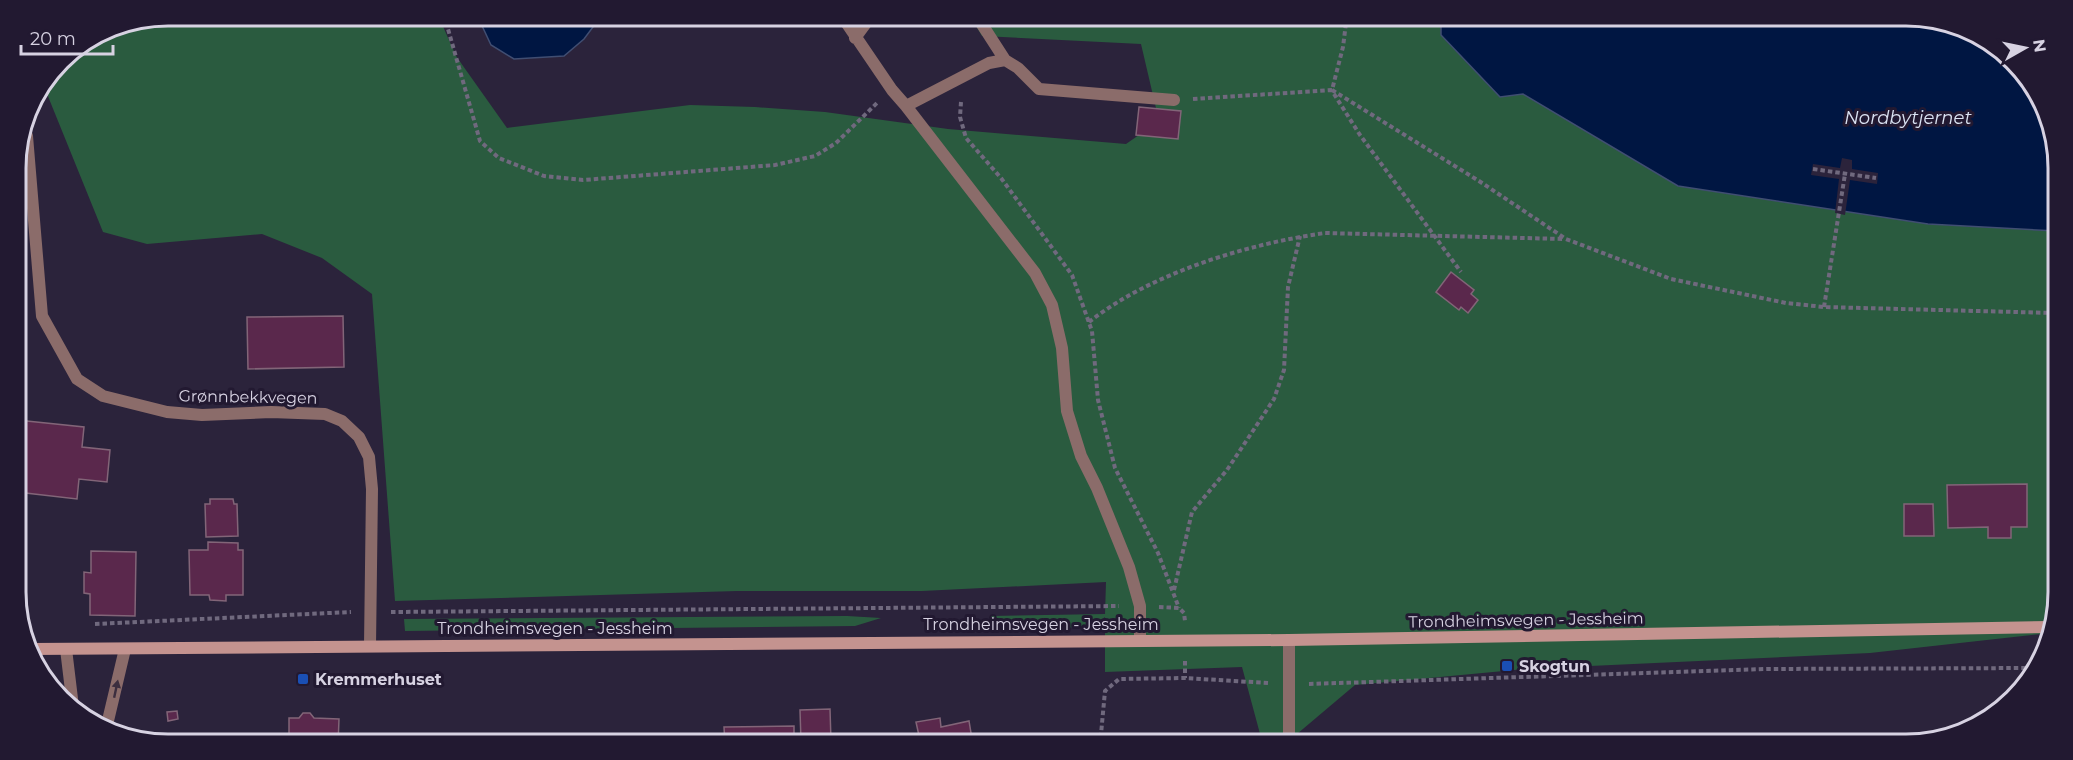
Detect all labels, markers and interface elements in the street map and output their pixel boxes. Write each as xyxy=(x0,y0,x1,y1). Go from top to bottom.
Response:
scale bar xyxy=(21,18,112,56)
north arrow xyxy=(1995,18,2055,78)
text: 20 m xyxy=(30,28,76,50)
text: N xyxy=(2029,38,2050,54)
water label: Nordbytjernet xyxy=(1844,107,1972,129)
street label: Grønnbekkvegen xyxy=(178,386,318,408)
street label: Trondheimsvegen - Jessheim xyxy=(1408,608,1644,632)
street label: Trondheimsvegen - Jessheim xyxy=(923,615,1159,634)
street label: Trondheimsvegen - Jessheim xyxy=(437,619,673,638)
place label: Skogtun xyxy=(1519,657,1590,676)
marker: Skogtun xyxy=(1500,659,1514,673)
place label: Kremmerhuset xyxy=(315,670,442,689)
marker: Kremmerhuset xyxy=(296,672,310,686)
one-way arrow xyxy=(112,680,122,698)

